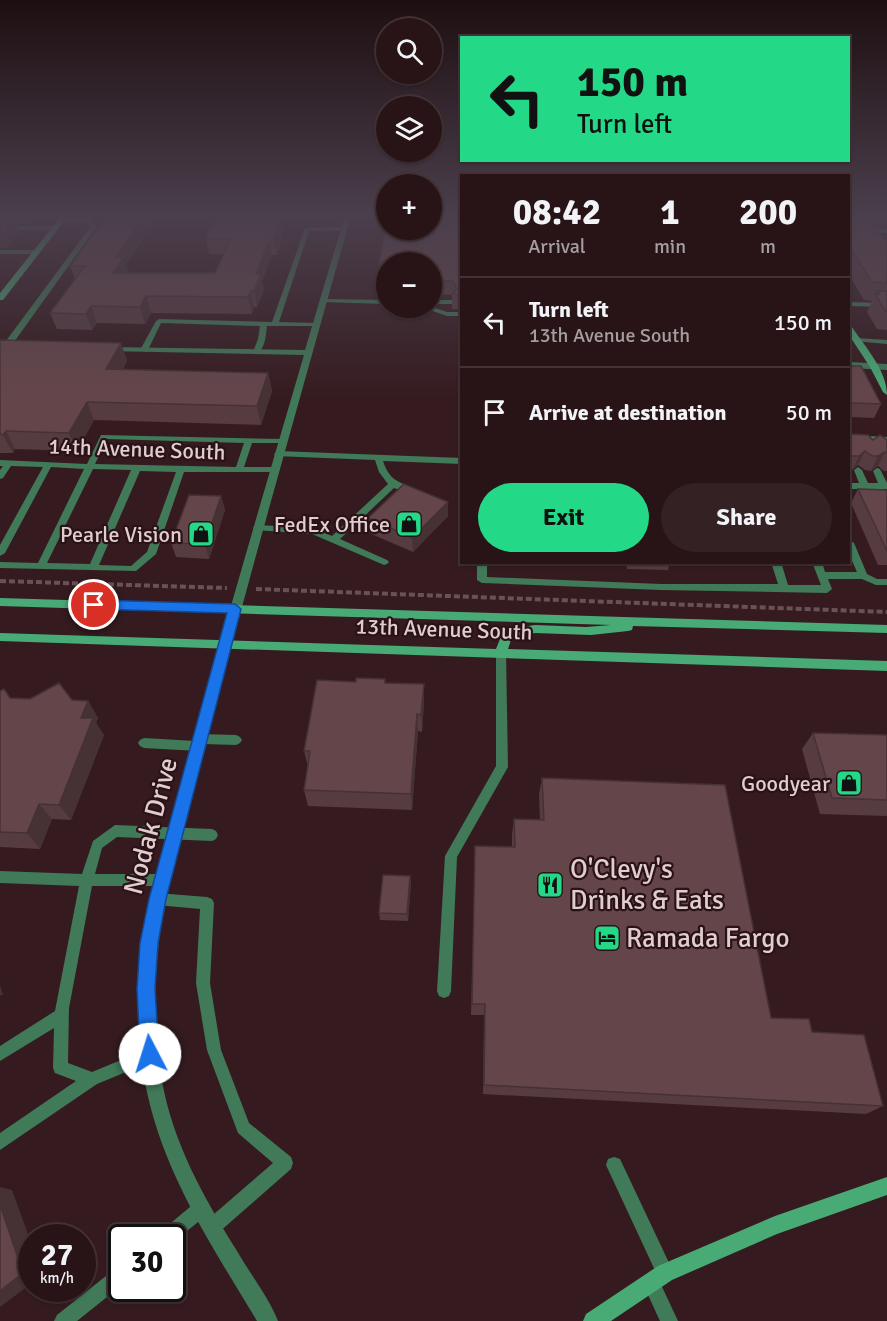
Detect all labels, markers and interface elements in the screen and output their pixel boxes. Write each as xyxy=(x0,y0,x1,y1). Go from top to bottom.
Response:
map controls xyxy=(376,18,442,318)
button: search xyxy=(376,18,442,84)
text: 150 m xyxy=(577,57,688,108)
icon: left xyxy=(478,60,556,138)
button: layers xyxy=(376,96,442,162)
text: Turn left xyxy=(577,108,672,141)
button: + xyxy=(376,174,442,240)
text: 08:42 xyxy=(513,190,601,235)
text: 1 xyxy=(660,190,680,235)
text: 200 xyxy=(739,190,797,235)
text: Arrival xyxy=(528,234,586,259)
text: min xyxy=(654,234,686,259)
text: m xyxy=(760,234,776,259)
button: − xyxy=(376,252,442,318)
text: Turn left xyxy=(529,296,609,323)
icon: left xyxy=(478,306,511,339)
text: 150 m xyxy=(774,309,832,336)
text: 13th Avenue South xyxy=(529,323,690,348)
icon: arrive xyxy=(478,396,511,429)
text: Arrive at destination xyxy=(529,399,726,426)
text: 50 m xyxy=(786,399,832,426)
street label: 14th Avenue South xyxy=(48,432,226,466)
button: Exit xyxy=(478,483,649,552)
button: Share xyxy=(661,483,832,552)
shop icon: FedEx Office xyxy=(394,509,424,539)
place label: FedEx Office xyxy=(274,511,390,538)
shop icon: Pearle Vision xyxy=(186,519,216,549)
place label: Pearle Vision xyxy=(60,521,182,548)
pin xyxy=(68,579,119,630)
icon: arrive xyxy=(77,588,110,621)
street label: 13th Avenue South xyxy=(355,612,533,646)
street label: Nodak Drive xyxy=(117,754,185,898)
shop icon: Goodyear xyxy=(834,768,864,798)
place label: Goodyear xyxy=(741,770,830,797)
place label: O'Clevy's Drinks & Eats xyxy=(570,853,724,917)
restaurant icon: O'Clevy's Drinks & Eats xyxy=(535,870,565,900)
place label: Ramada Fargo xyxy=(626,922,790,955)
hotel icon: Ramada Fargo xyxy=(592,923,622,953)
position arrow xyxy=(118,1022,182,1086)
speed limit sign: 30 xyxy=(108,1224,186,1302)
text: 27 xyxy=(41,1237,73,1274)
text: km/h xyxy=(40,1269,74,1287)

